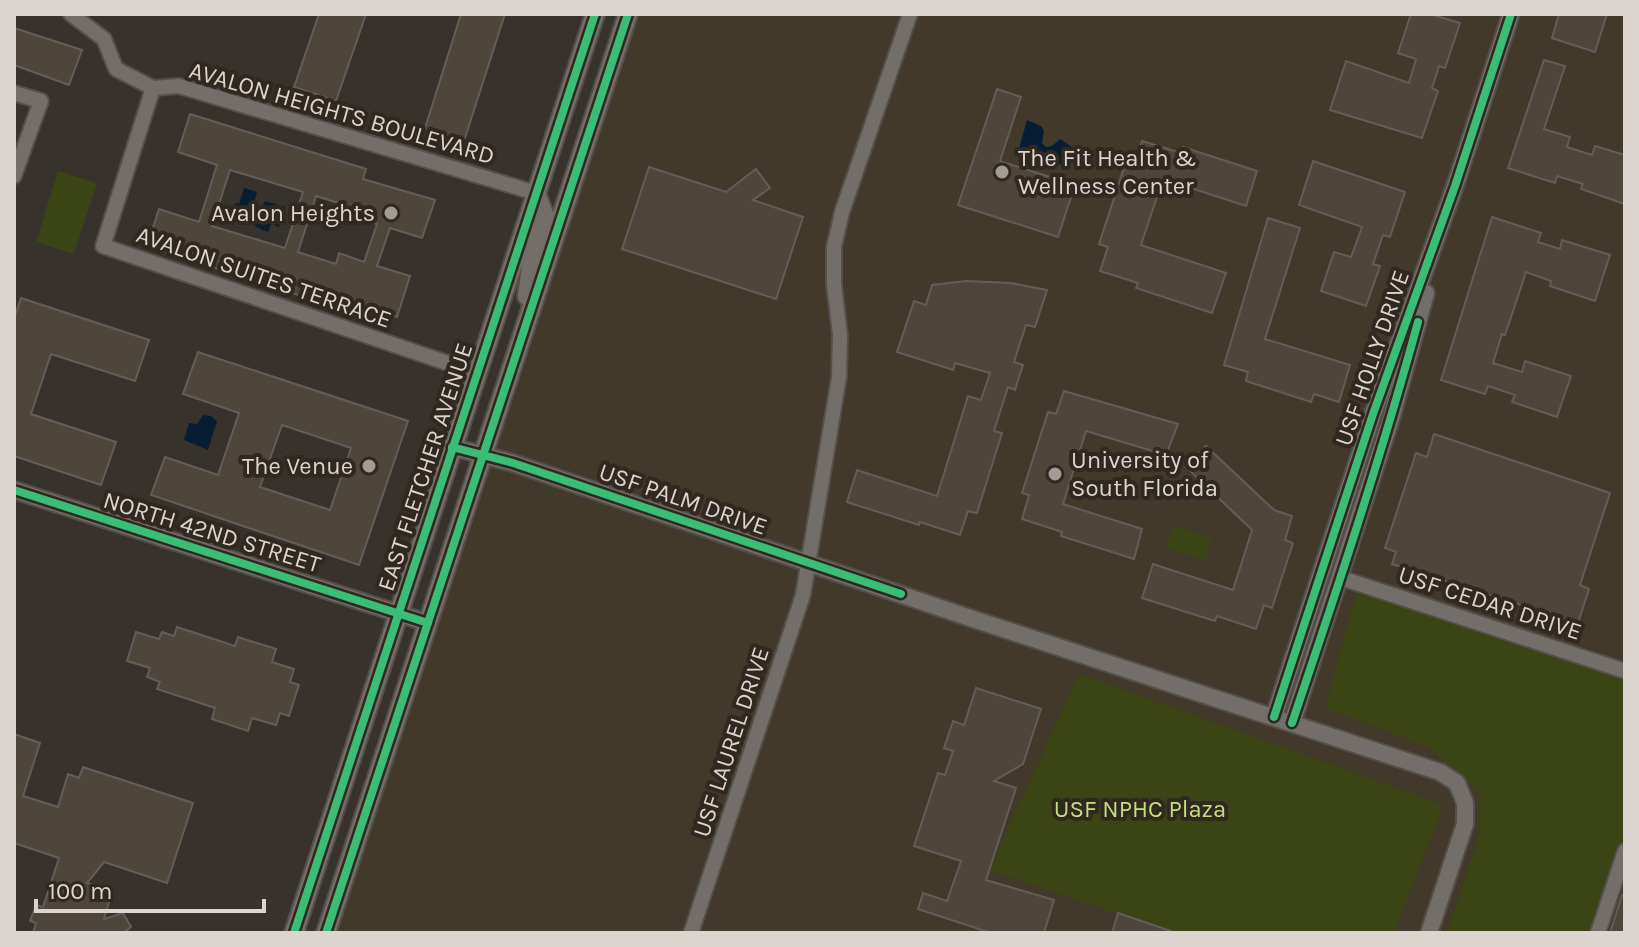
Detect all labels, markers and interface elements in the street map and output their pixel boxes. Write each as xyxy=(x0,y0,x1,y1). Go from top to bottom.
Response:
street label: AVALON HEIGHTS BOULEVARD xyxy=(186,56,498,170)
place label: The Fit Health & Wellness Center xyxy=(1018,144,1196,200)
marker: The Fit Health & Wellness Center xyxy=(993,163,1011,181)
place label: Avalon Heights xyxy=(211,199,375,227)
marker: Avalon Heights xyxy=(382,204,400,222)
street label: AVALON SUITES TERRACE xyxy=(133,220,395,334)
street label: USF HOLLY DRIVE xyxy=(1329,267,1415,449)
street label: EAST FLETCHER AVENUE xyxy=(372,339,478,595)
place label: University of South Florida xyxy=(1071,446,1218,502)
place label: The Venue xyxy=(242,452,353,480)
marker: The Venue xyxy=(360,457,378,475)
street label: USF PALM DRIVE xyxy=(595,457,771,541)
marker: University of South Florida xyxy=(1046,465,1064,483)
street label: NORTH 42ND STREET xyxy=(100,486,324,578)
street label: USF CEDAR DRIVE xyxy=(1395,560,1585,646)
street label: USF LAUREL DRIVE xyxy=(687,643,775,841)
park label: USF NPHC Plaza xyxy=(1054,795,1226,823)
scale bar xyxy=(36,863,264,913)
text: 100 m xyxy=(48,877,113,905)

